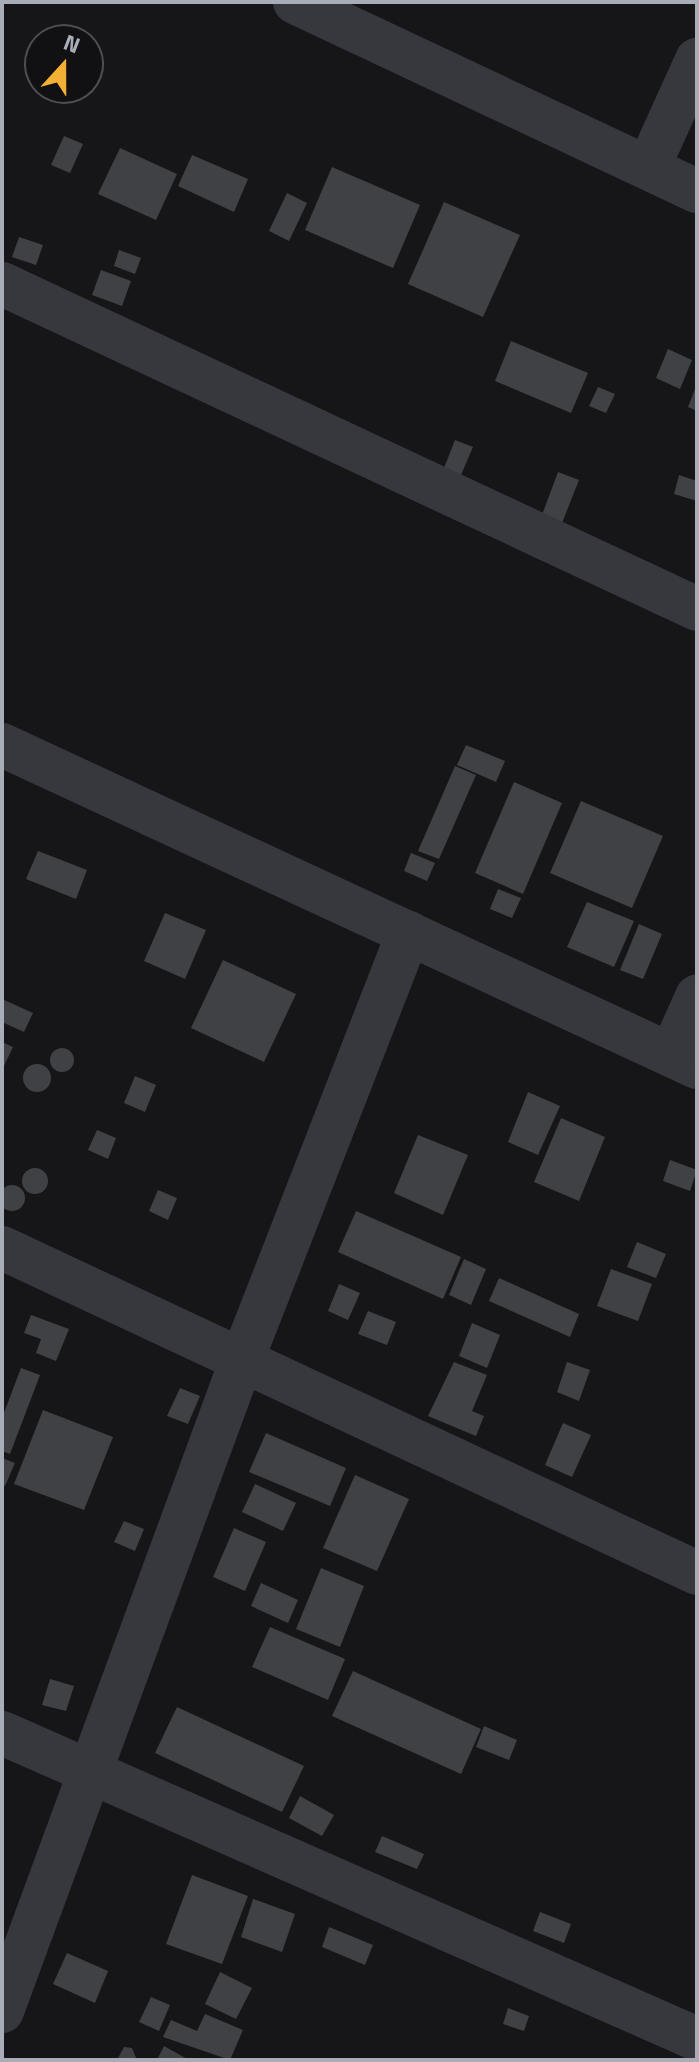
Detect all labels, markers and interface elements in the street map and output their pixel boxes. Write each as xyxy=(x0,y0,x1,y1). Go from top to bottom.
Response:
north arrow xyxy=(24,24,104,104)
text: N xyxy=(59,25,85,62)

